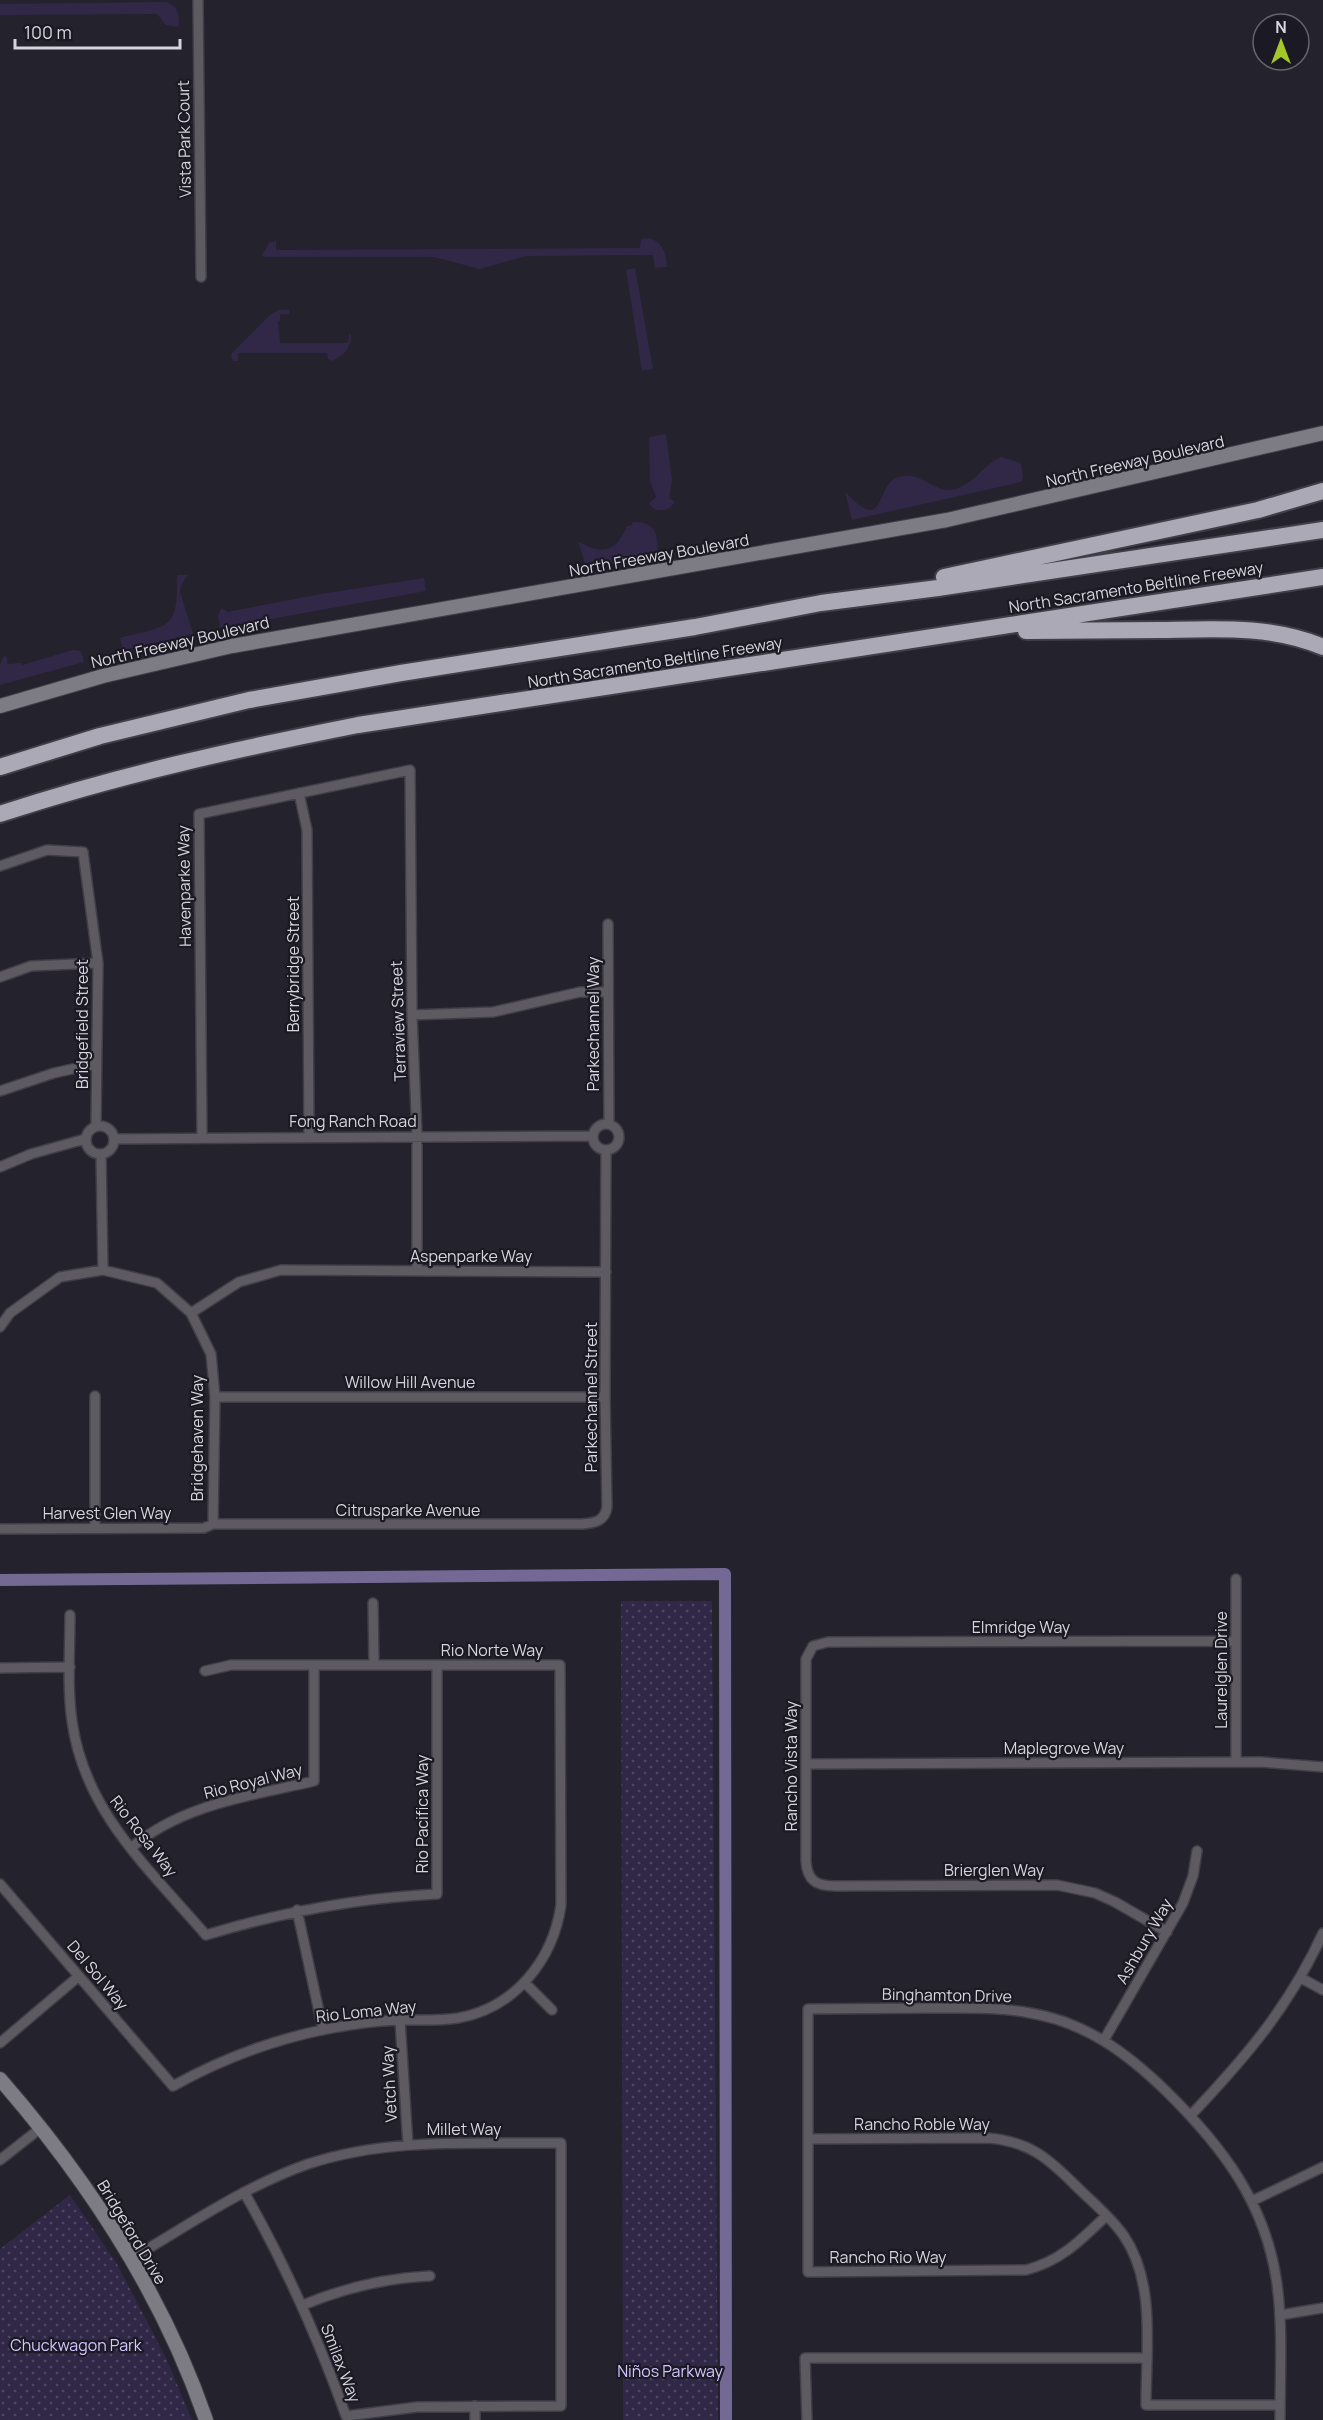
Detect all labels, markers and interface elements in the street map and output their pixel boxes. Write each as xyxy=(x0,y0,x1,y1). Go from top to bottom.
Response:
scale bar xyxy=(15,12,180,50)
north arrow xyxy=(1251,12,1311,72)
text: N xyxy=(1275,16,1287,38)
text: 100 m xyxy=(24,20,72,44)
street label: Vista Park Court xyxy=(172,80,196,198)
street label: North Freeway Boulevard xyxy=(1044,430,1226,492)
street label: North Freeway Boulevard xyxy=(567,528,751,582)
street label: North Sacramento Beltline Freeway xyxy=(1007,556,1265,618)
street label: North Freeway Boulevard xyxy=(89,611,271,673)
street label: North Sacramento Beltline Freeway xyxy=(526,631,784,693)
street label: Havenparke Way xyxy=(172,825,196,947)
street label: Berrybridge Street xyxy=(282,896,304,1032)
street label: Parkechannel Way xyxy=(582,956,604,1091)
street label: Bridgefield Street xyxy=(71,959,93,1089)
street label: Terraview Street xyxy=(385,960,411,1082)
street label: Fong Ranch Road xyxy=(289,1110,417,1132)
street label: Aspenparke Way xyxy=(410,1245,533,1267)
street label: Parkechannel Street xyxy=(580,1322,602,1472)
street label: Willow Hill Avenue xyxy=(345,1371,475,1393)
street label: Bridgehaven Way xyxy=(186,1374,208,1501)
street label: Citrusparke Avenue xyxy=(336,1499,480,1521)
street label: Harvest Glen Way xyxy=(43,1502,172,1524)
street label: Laurelglen Drive xyxy=(1210,1611,1232,1729)
street label: Elmridge Way xyxy=(972,1616,1071,1638)
street label: Rio Norte Way xyxy=(441,1639,544,1661)
street label: Rancho Vista Way xyxy=(780,1700,802,1831)
street label: Maplegrove Way xyxy=(1004,1737,1125,1759)
street label: Rio Pacifica Way xyxy=(411,1754,433,1873)
street label: Rio Royal Way xyxy=(201,1758,305,1804)
street label: Rio Rosa Way xyxy=(105,1791,183,1882)
street label: Brierglen Way xyxy=(944,1859,1045,1881)
street label: Ashbury Way xyxy=(1111,1894,1178,1988)
street label: Del Sol Way xyxy=(62,1936,134,2015)
street label: Binghamton Drive xyxy=(882,1983,1012,2007)
street label: Rio Loma Way xyxy=(315,1995,418,2027)
street label: Vetch Way xyxy=(376,2045,402,2123)
street label: Rancho Roble Way xyxy=(854,2113,990,2135)
street label: Millet Way xyxy=(427,2118,502,2140)
street label: Bridgeford Drive xyxy=(92,2176,172,2288)
street label: Rancho Rio Way xyxy=(829,2246,947,2268)
street label: Smilax Way xyxy=(316,2321,366,2406)
park label: Chuckwagon Park xyxy=(10,2334,143,2356)
park label: Niños Parkway xyxy=(617,2360,723,2382)

